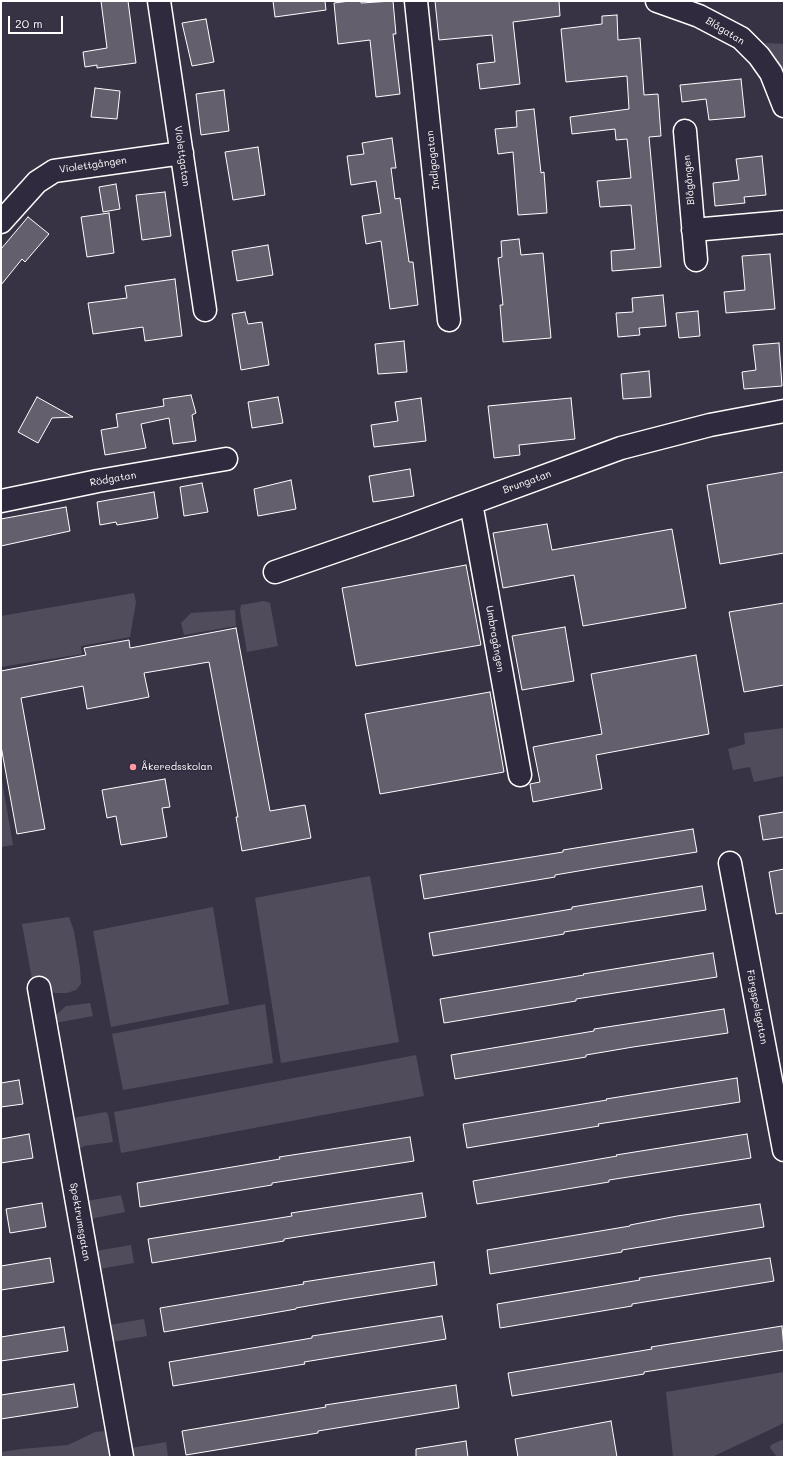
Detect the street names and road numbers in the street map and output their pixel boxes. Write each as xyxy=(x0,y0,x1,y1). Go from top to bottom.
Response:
street label: Blågatan xyxy=(703,15,747,47)
street label: Violettgatan xyxy=(172,125,192,187)
street label: Indigogatan xyxy=(424,130,442,190)
street label: Violettgången xyxy=(58,154,128,176)
street label: Blågången xyxy=(681,155,697,205)
street label: Brungatan xyxy=(501,468,553,496)
street label: Rödgatan xyxy=(89,469,137,489)
street label: Umbragången xyxy=(483,605,507,673)
street label: Färgspelsgatan xyxy=(744,969,770,1045)
street label: Spektrumsgatan xyxy=(67,1182,93,1262)

